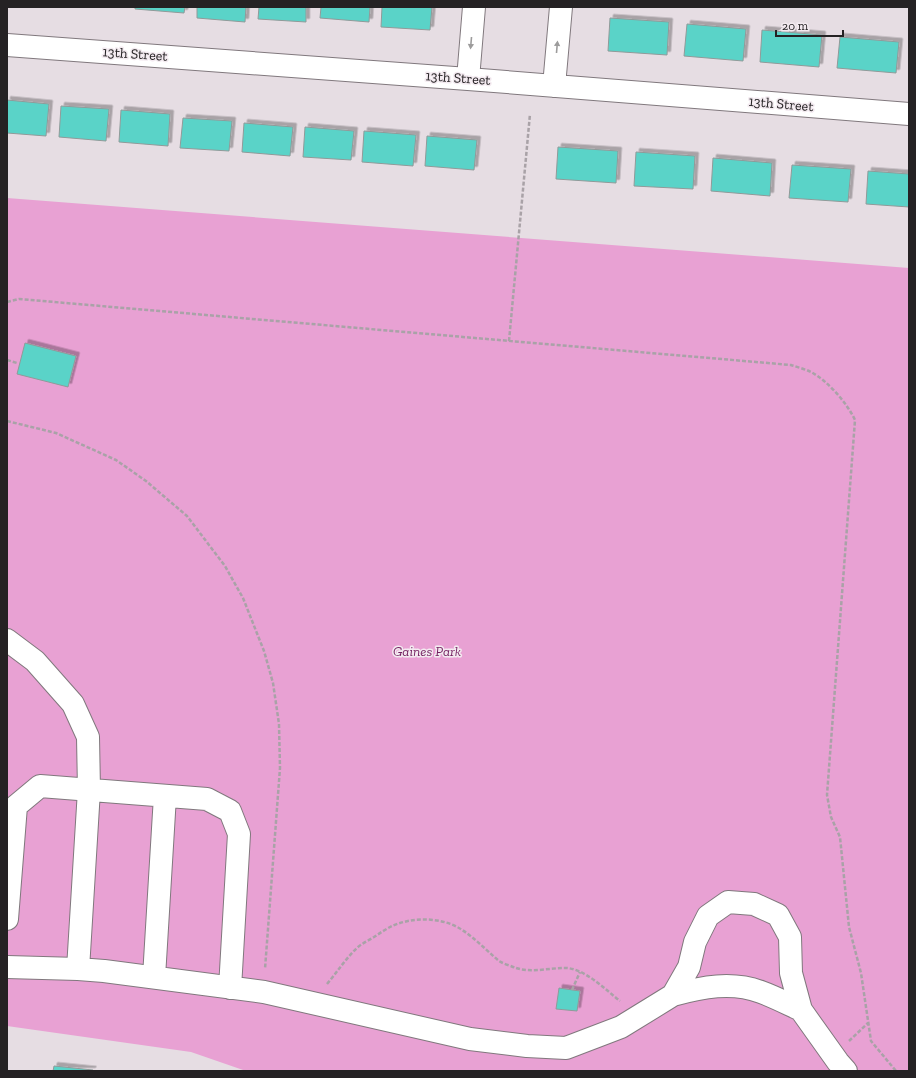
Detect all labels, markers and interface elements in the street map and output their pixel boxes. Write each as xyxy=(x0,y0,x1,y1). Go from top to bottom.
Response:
scale bar xyxy=(776,12,843,38)
text: 20 m xyxy=(782,19,809,33)
one-way arrow xyxy=(467,37,474,49)
one-way arrow xyxy=(554,41,561,53)
street label: 13th Street xyxy=(102,43,169,65)
street label: 13th Street xyxy=(425,67,492,89)
street label: 13th Street xyxy=(748,93,815,115)
park label: Gaines Park xyxy=(393,643,461,660)

